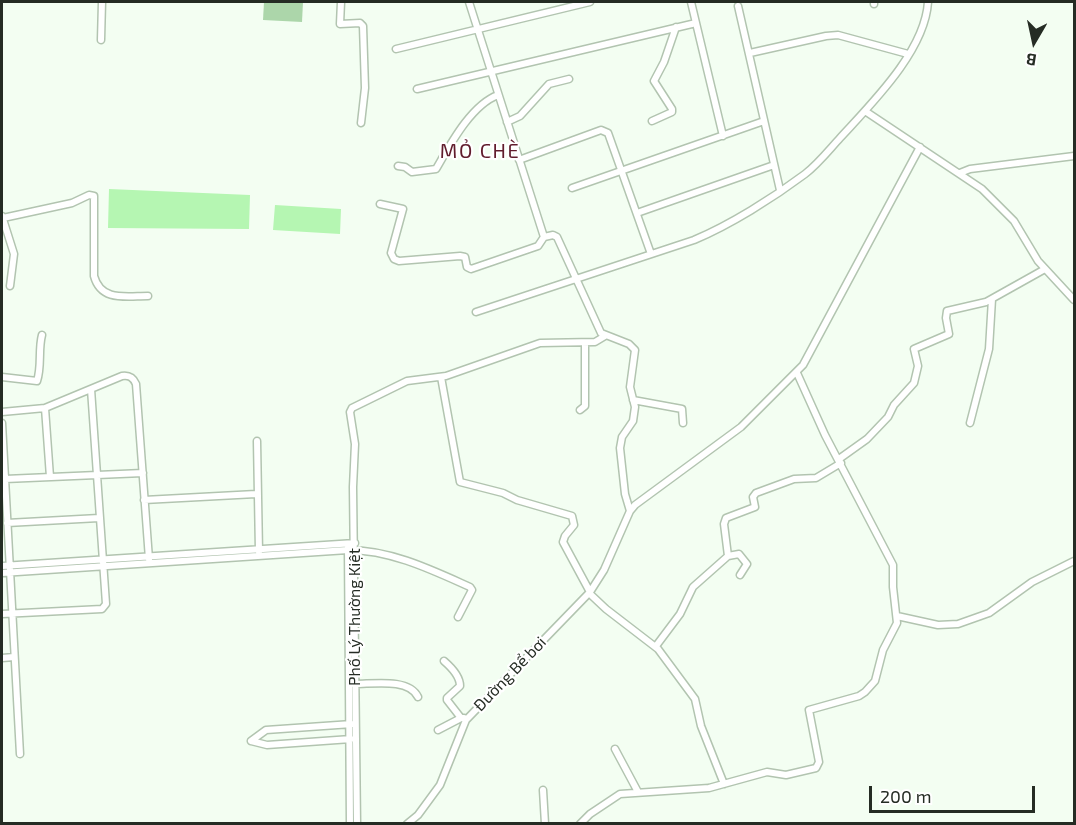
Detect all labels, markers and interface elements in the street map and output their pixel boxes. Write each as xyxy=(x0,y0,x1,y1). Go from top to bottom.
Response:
north arrow xyxy=(1004,12,1064,72)
text: B xyxy=(1025,50,1038,70)
district label: MỎ CHÈ xyxy=(440,139,520,163)
street label: Phố Lý Thường Kiệt xyxy=(345,548,365,686)
street label: Đường Bể bơi xyxy=(470,633,550,715)
scale bar xyxy=(872,774,1038,812)
text: 200 m xyxy=(880,785,932,807)

